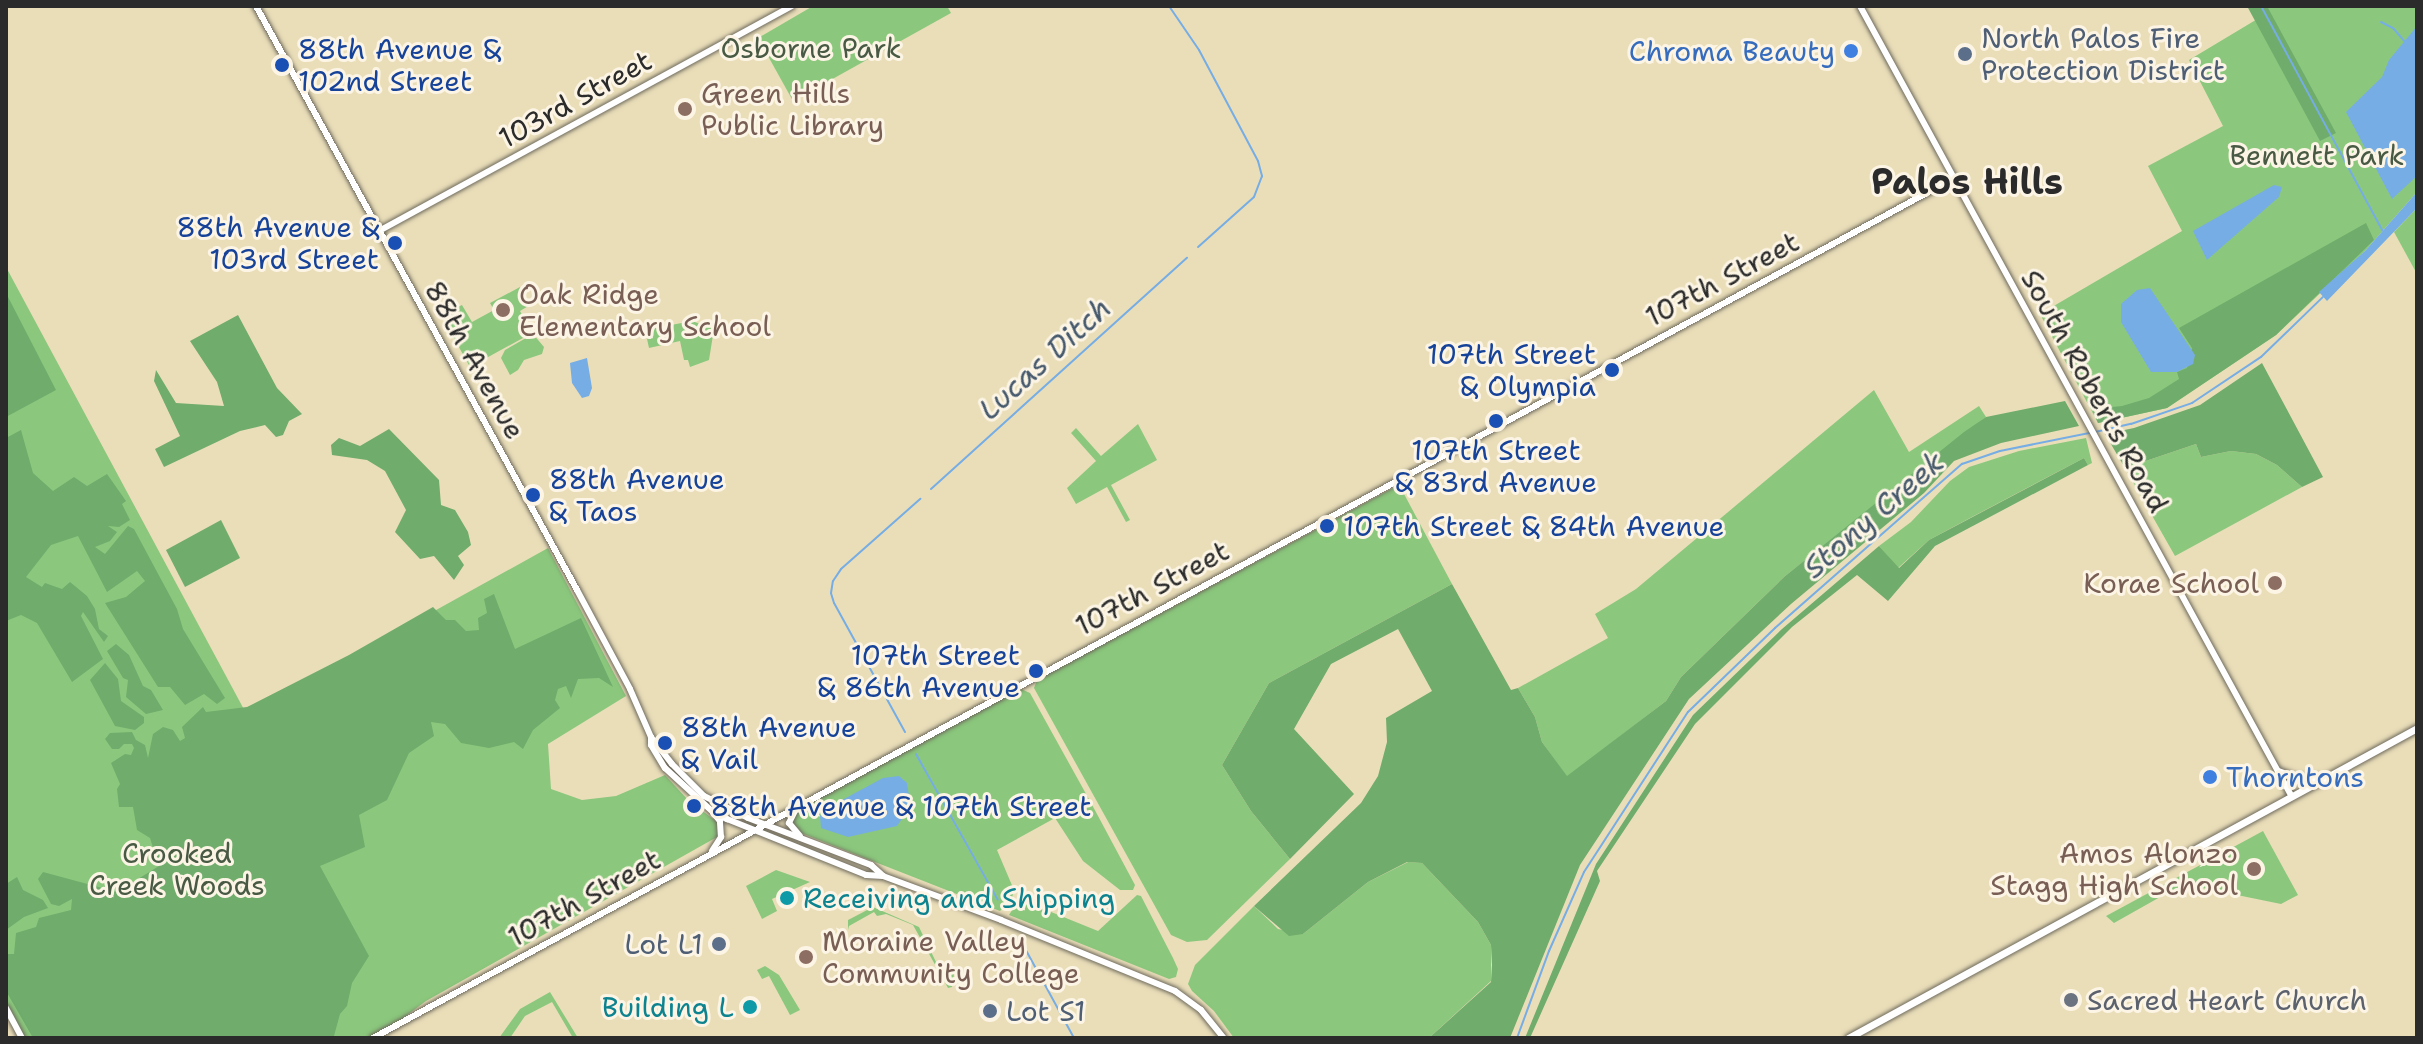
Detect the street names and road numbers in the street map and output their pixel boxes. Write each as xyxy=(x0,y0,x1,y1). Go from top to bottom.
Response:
street label: 103rd Street xyxy=(493,43,657,155)
street label: 107th Street xyxy=(1639,224,1805,334)
street label: South Roberts Road xyxy=(2014,264,2176,518)
street label: 88th Avenue xyxy=(418,275,532,445)
street label: 107th Street xyxy=(1069,533,1235,643)
street label: 107th Street xyxy=(502,842,666,954)

